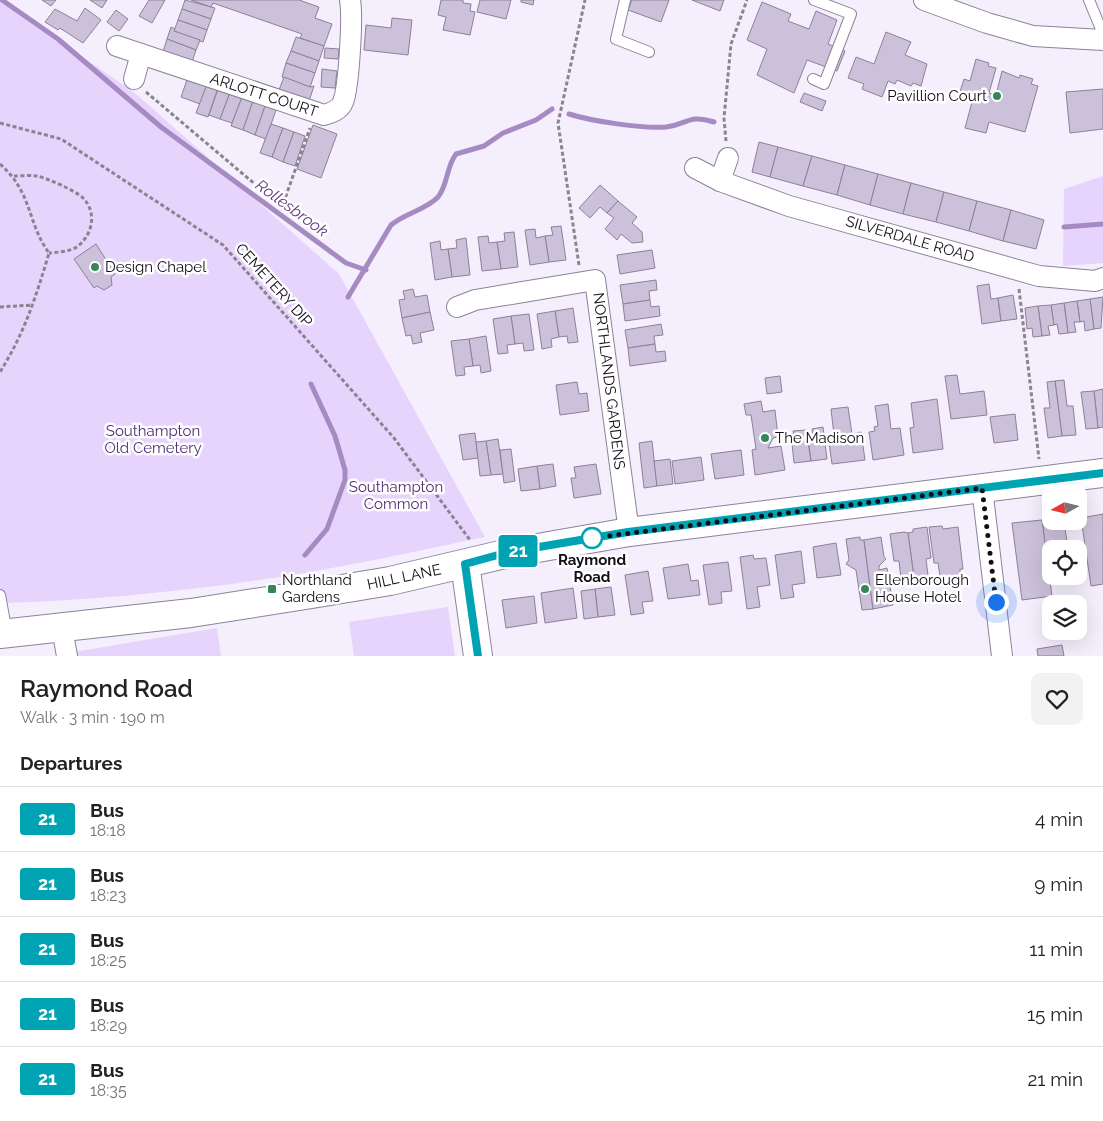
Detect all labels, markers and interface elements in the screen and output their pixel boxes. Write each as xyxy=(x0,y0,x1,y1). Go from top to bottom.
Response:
street label: ARLOTT COURT xyxy=(208,69,320,121)
place label: Pavillion Court xyxy=(887,87,987,105)
marker: Pavillion Court xyxy=(991,90,1003,102)
water label: Rollesbrook xyxy=(252,175,332,241)
street label: SILVERDALE ROAD xyxy=(844,212,977,266)
street label: CEMETERY DIP xyxy=(232,240,316,330)
place label: Design Chapel xyxy=(105,258,207,276)
marker: Design Chapel xyxy=(89,261,101,273)
street label: NORTHLANDS GARDENS xyxy=(589,292,629,470)
park label: Southampton Old Cemetery xyxy=(104,422,202,457)
place label: The Madison xyxy=(775,429,864,447)
marker: The Madison xyxy=(759,432,771,444)
park label: Southampton Common xyxy=(349,478,443,513)
north arrow xyxy=(1042,485,1088,530)
map controls xyxy=(1042,485,1087,640)
marker: Raymond Road xyxy=(581,527,603,549)
line badge: 21 xyxy=(496,535,540,567)
text: 21 xyxy=(508,540,528,561)
button: locate xyxy=(1042,540,1087,585)
place label: Raymond Road xyxy=(558,551,626,586)
street label: HILL LANE xyxy=(365,560,443,594)
place label: Northland Gardens xyxy=(282,571,352,606)
place label: Ellenborough House Hotel xyxy=(875,571,969,606)
marker: Northland Gardens xyxy=(266,583,278,595)
marker: Ellenborough House Hotel xyxy=(859,583,871,595)
your location xyxy=(984,590,1009,615)
button: layers xyxy=(1042,595,1087,640)
button: heart xyxy=(1031,673,1083,725)
text: Raymond Road xyxy=(20,674,193,703)
text: Walk · 3 min · 190 m xyxy=(20,708,165,727)
text: Departures xyxy=(20,752,122,774)
text: Bus xyxy=(90,799,124,821)
text: 21 xyxy=(38,808,57,829)
text: 4 min xyxy=(1035,808,1083,830)
text: 18:18 xyxy=(90,821,126,840)
text: Bus xyxy=(90,864,124,886)
text: 21 xyxy=(38,873,57,894)
text: 9 min xyxy=(1034,873,1083,895)
text: 18:23 xyxy=(90,886,126,905)
text: Bus xyxy=(90,929,124,951)
text: 21 xyxy=(38,938,57,959)
text: 11 min xyxy=(1029,938,1083,960)
text: 18:25 xyxy=(90,951,126,970)
text: Bus xyxy=(90,994,124,1016)
text: 21 xyxy=(38,1003,57,1024)
text: 15 min xyxy=(1027,1003,1083,1025)
text: 18:29 xyxy=(90,1016,127,1035)
text: Bus xyxy=(90,1059,124,1081)
text: 21 xyxy=(38,1068,57,1089)
text: 21 min xyxy=(1027,1068,1083,1090)
text: 18:35 xyxy=(90,1081,127,1100)

